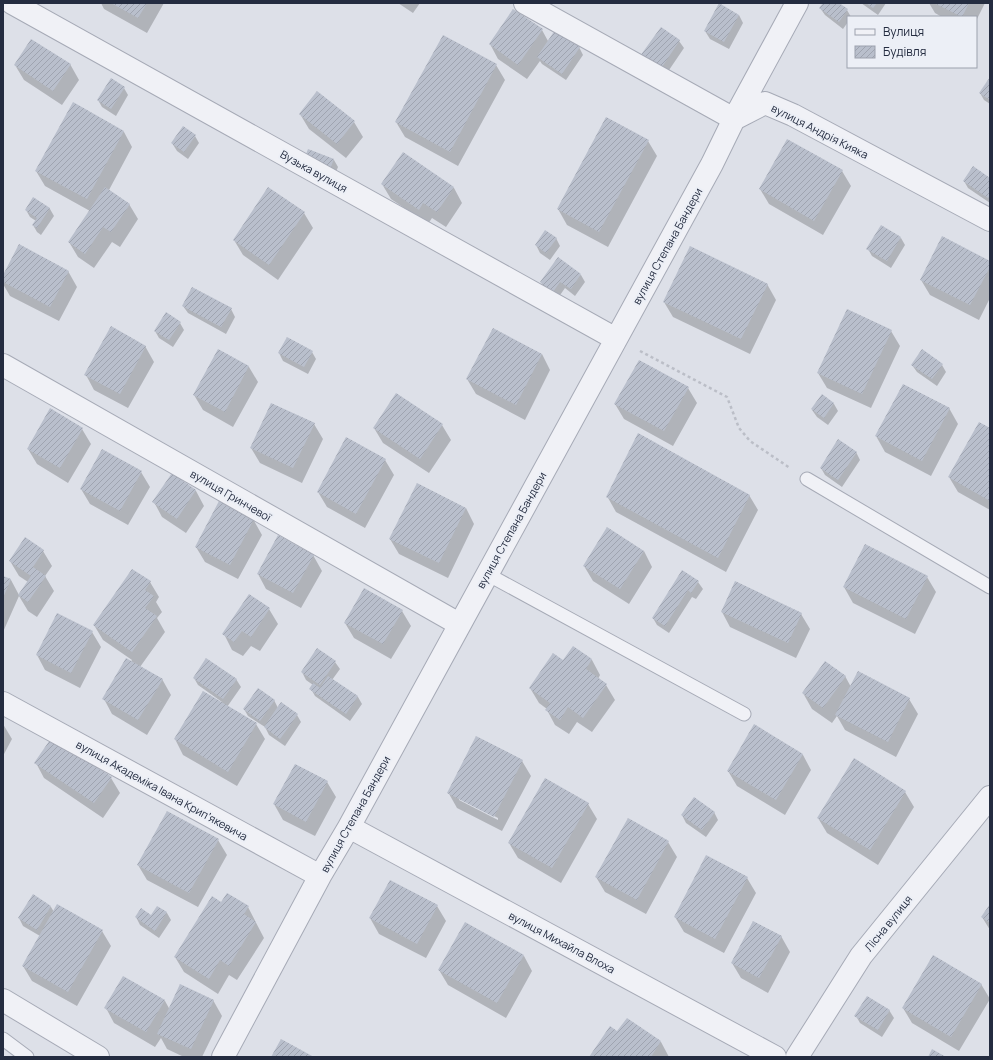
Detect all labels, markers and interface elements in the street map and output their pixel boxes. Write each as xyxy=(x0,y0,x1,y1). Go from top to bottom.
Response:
legend xyxy=(847,16,977,68)
text: Вулиця xyxy=(883,23,924,40)
text: Будівля xyxy=(883,43,926,60)
street label: вулиця Андрія Кияка xyxy=(769,100,871,162)
street label: Вузька вулиця xyxy=(278,146,350,196)
street label: вулиця Степана Бандери xyxy=(629,185,705,307)
street label: вулиця Гринчевої xyxy=(188,466,275,524)
street label: вулиця Степана Бандери xyxy=(473,469,549,591)
street label: вулиця Академіка Івана Крипʼякевича xyxy=(74,736,250,844)
street label: вулиця Степана Бандери xyxy=(317,753,393,875)
street label: Лісна вулиця xyxy=(861,892,915,954)
street label: вулиця Михайла Влоха xyxy=(506,908,618,976)

